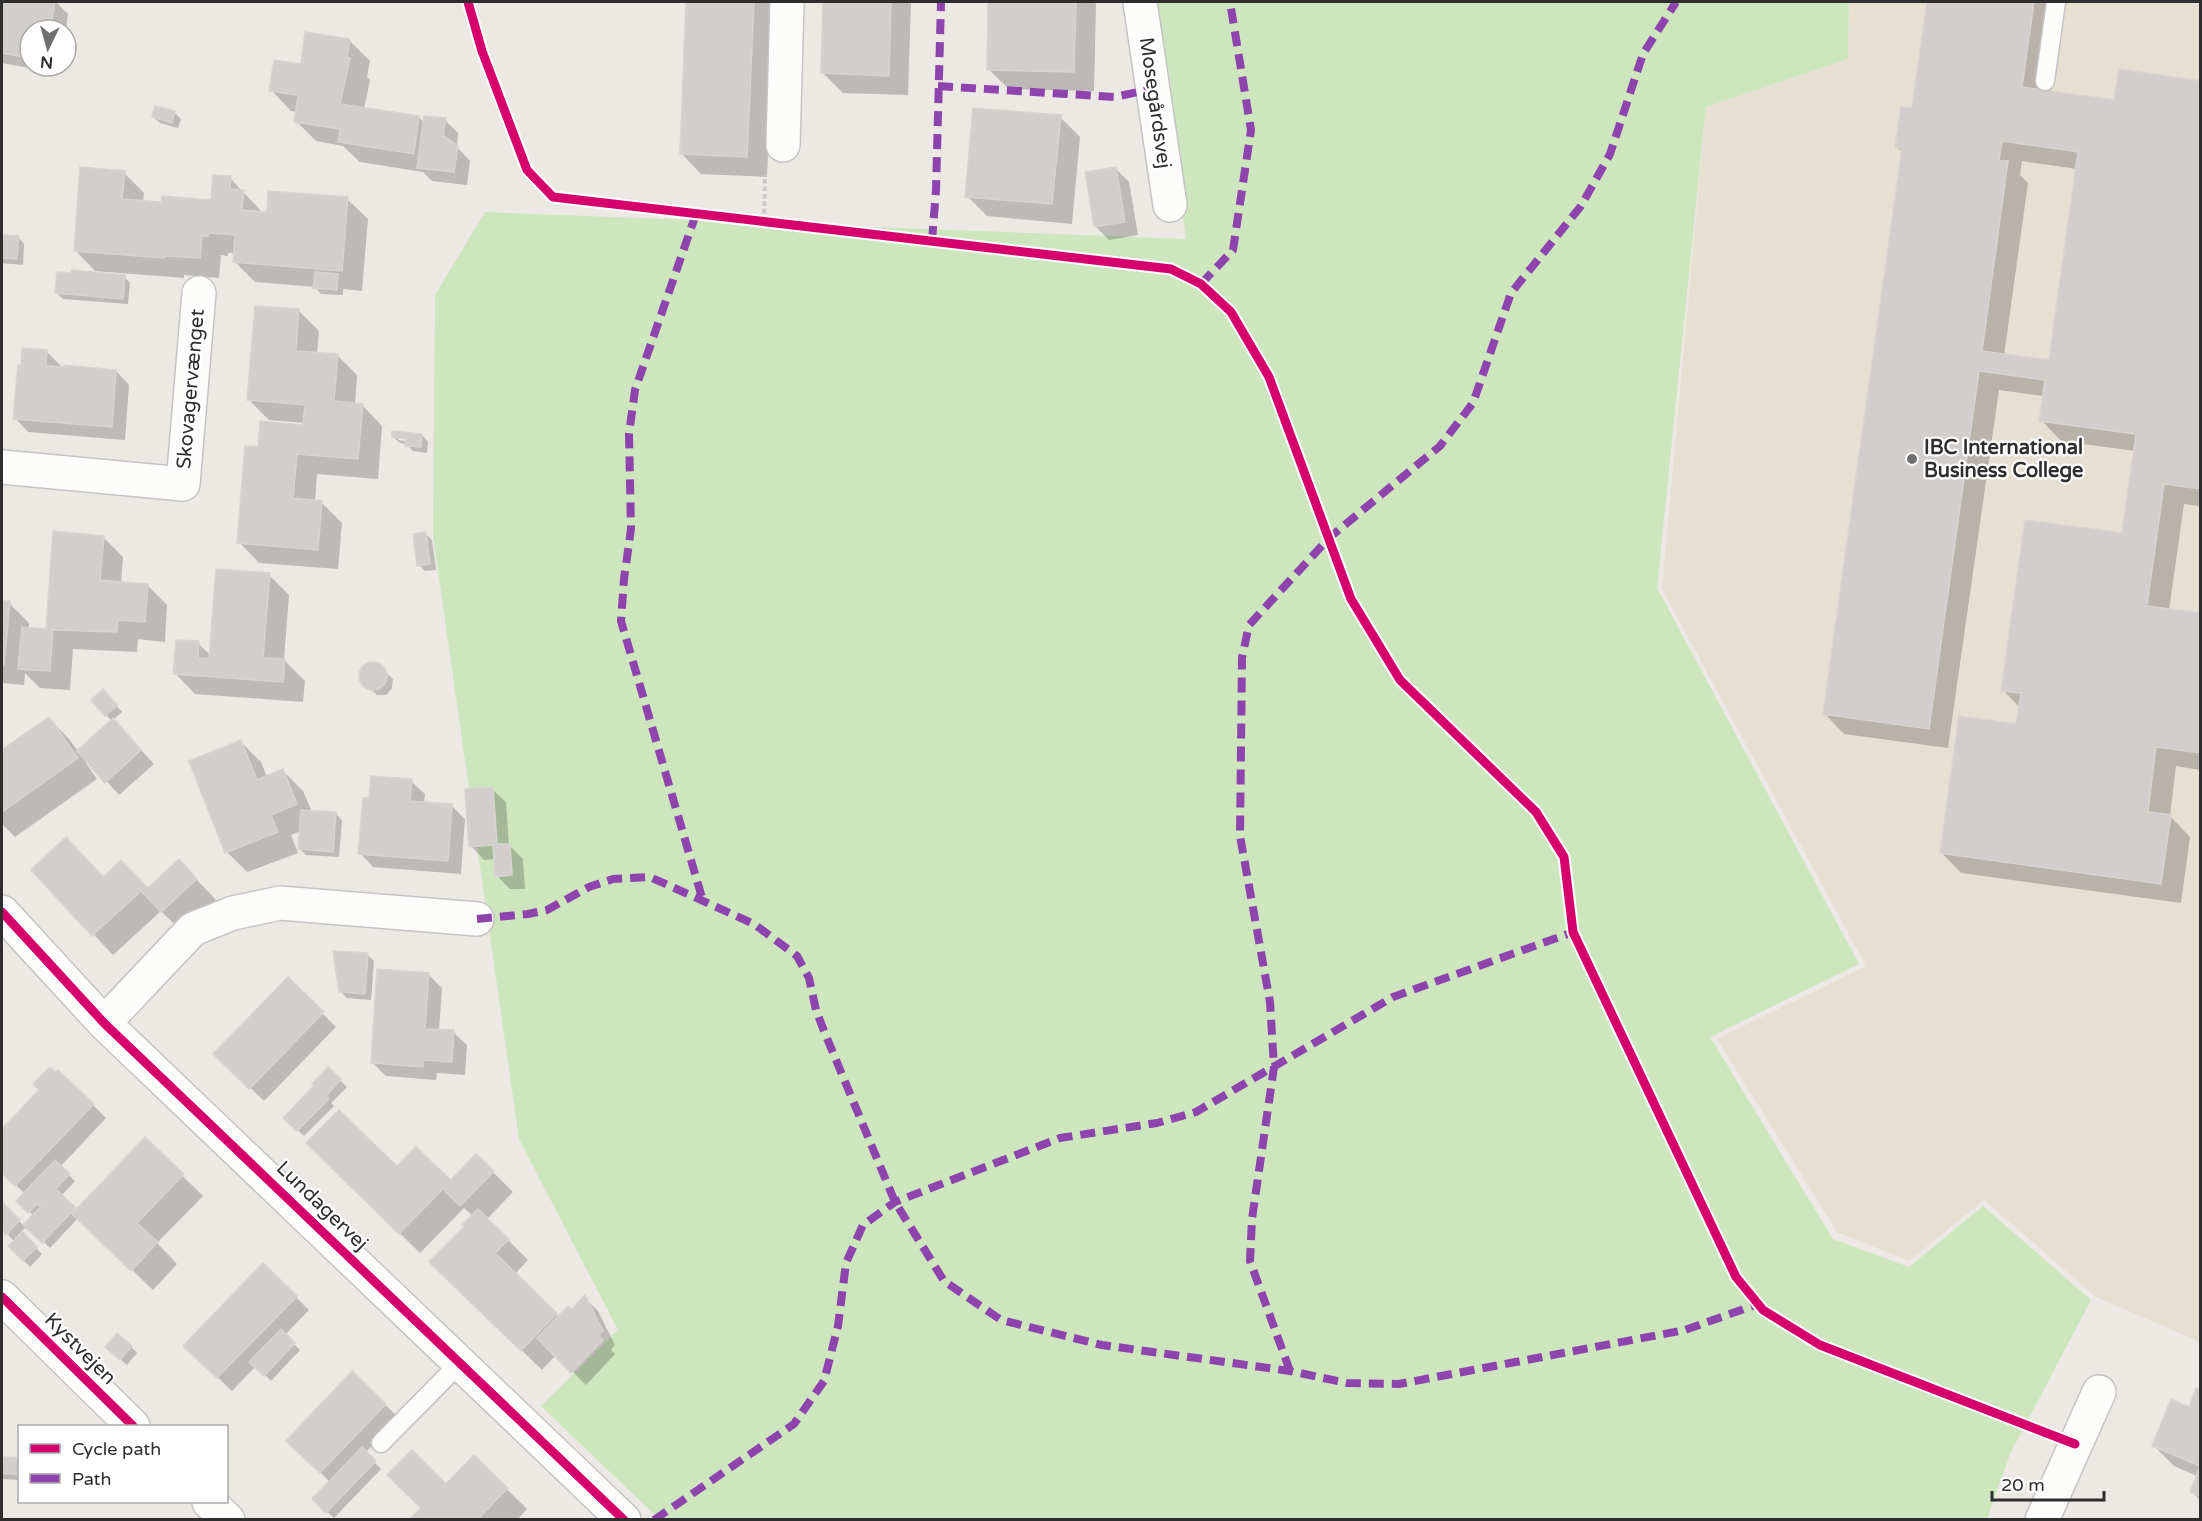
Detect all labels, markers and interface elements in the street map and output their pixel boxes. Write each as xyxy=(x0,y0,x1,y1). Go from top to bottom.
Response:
north arrow xyxy=(18,18,78,78)
street label: Mosegårdsvej xyxy=(1134,36,1176,170)
text: N xyxy=(40,51,54,72)
street label: Skovagervænget xyxy=(172,308,210,470)
place label: IBC International Business College xyxy=(1924,436,2083,483)
marker: IBC International Business College xyxy=(1905,452,1919,466)
street label: Lundagervej xyxy=(271,1156,373,1256)
street label: Kystvejen xyxy=(39,1308,121,1390)
legend xyxy=(18,1425,228,1503)
text: Cycle path xyxy=(72,1438,161,1460)
scale bar xyxy=(1992,1464,2104,1502)
text: Path xyxy=(72,1468,111,1490)
text: 20 m xyxy=(2001,1474,2045,1496)

